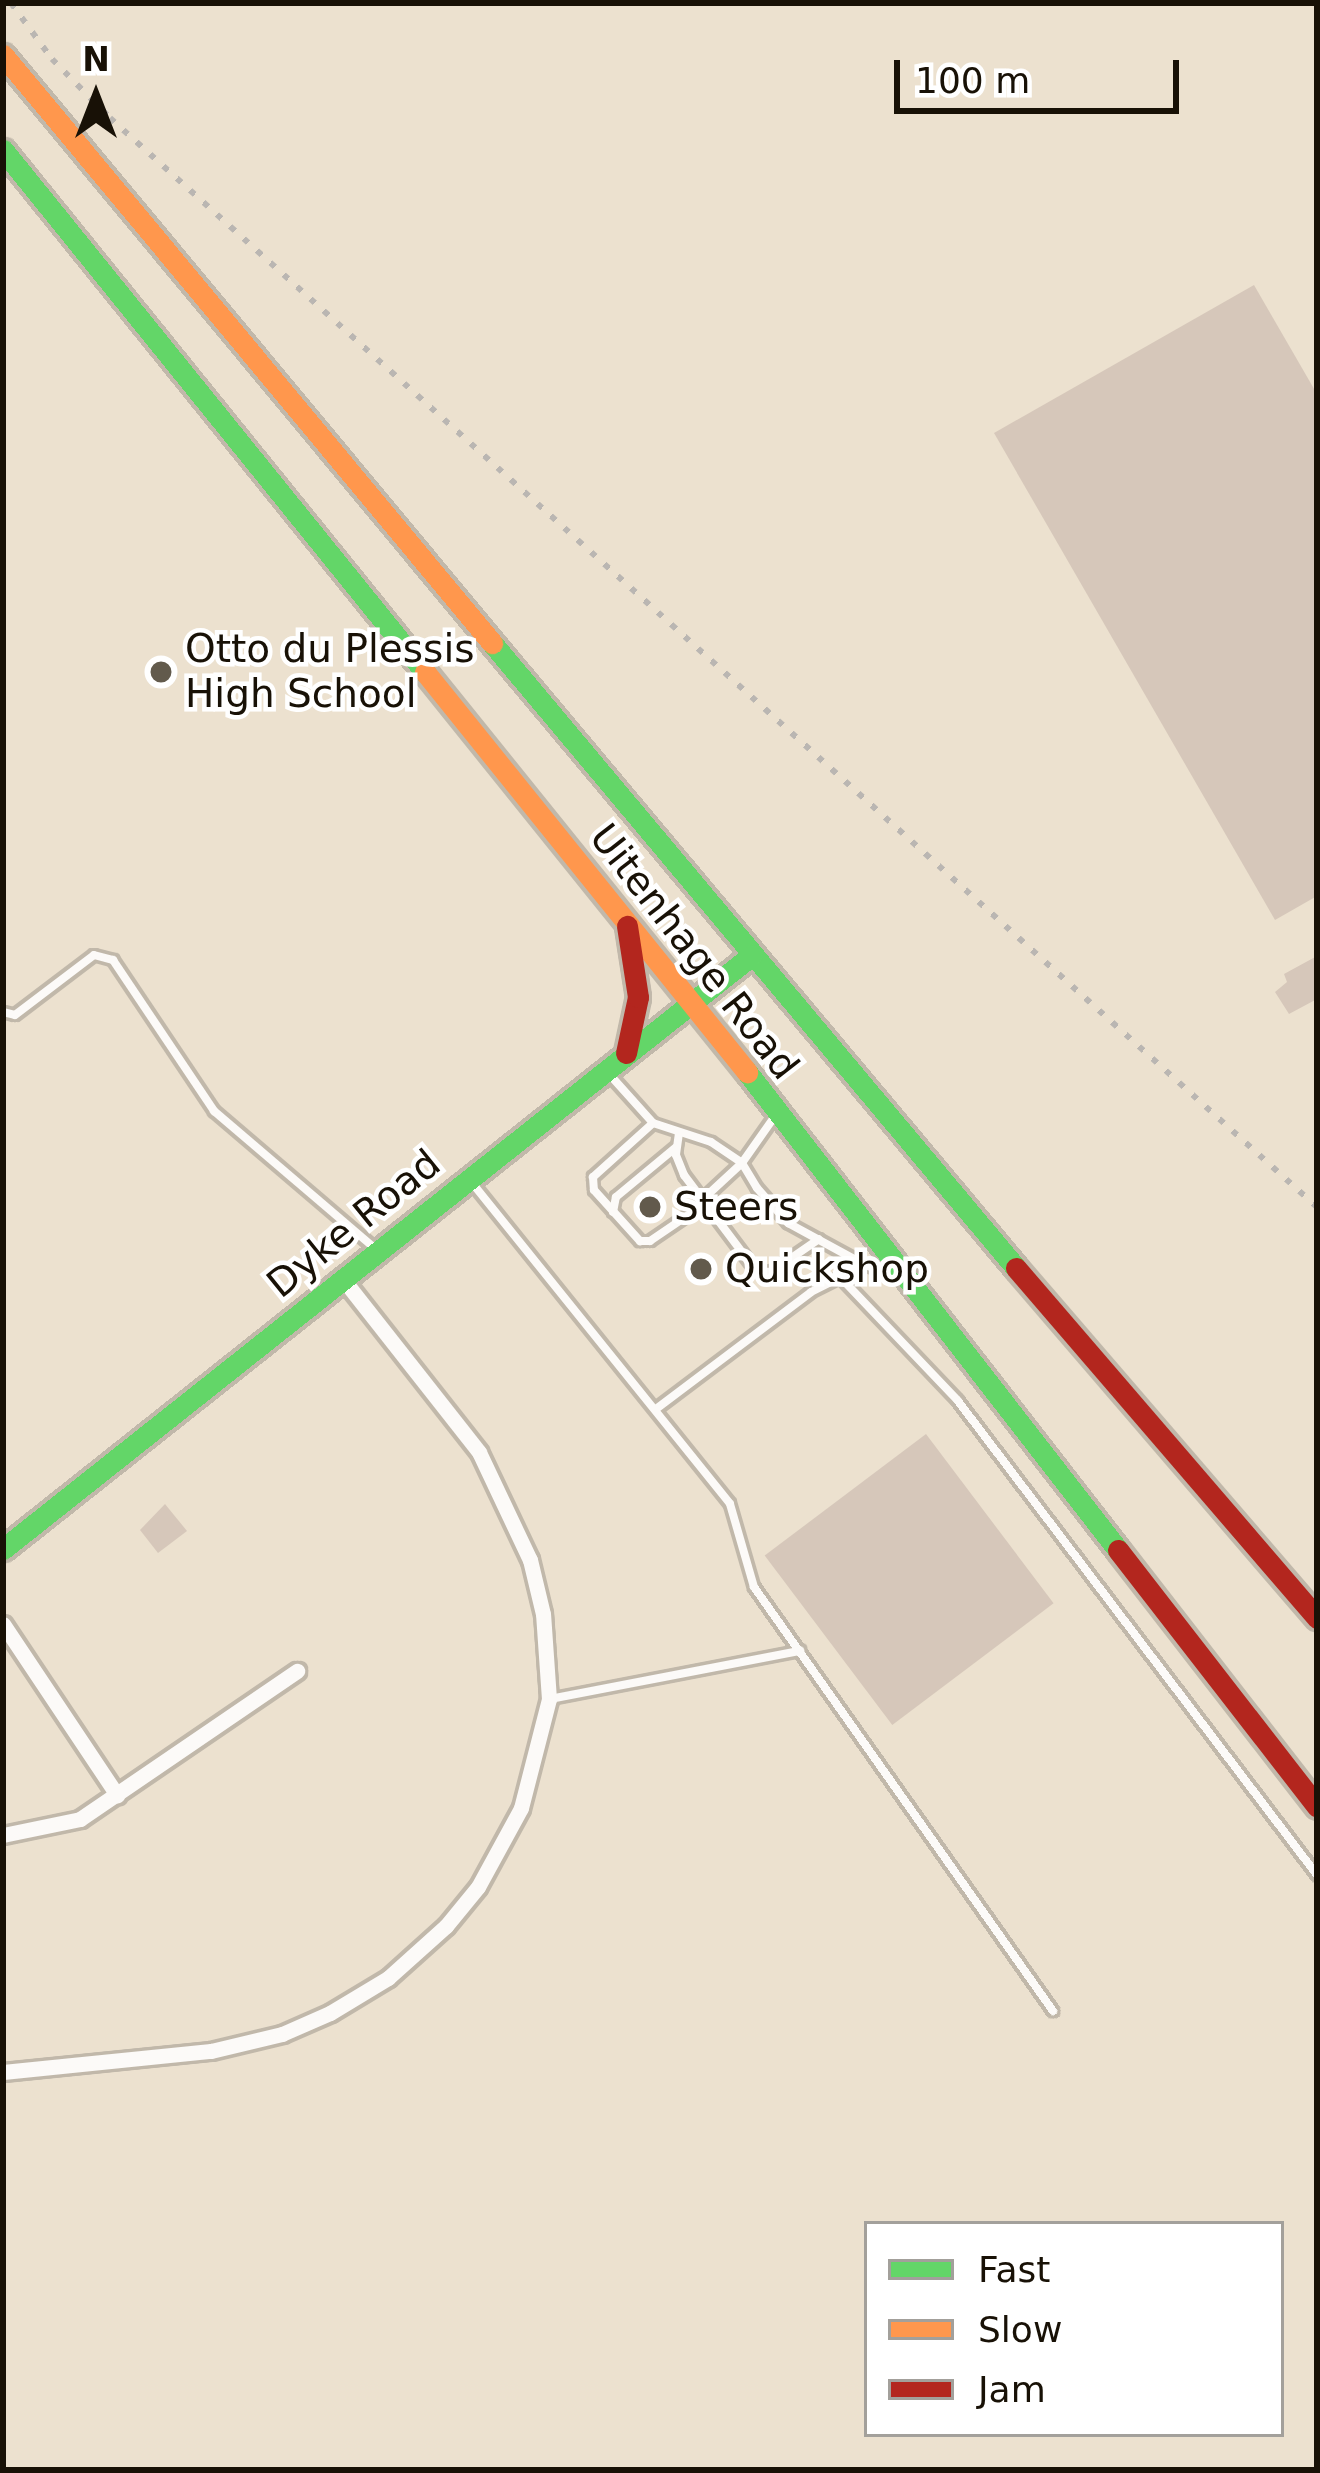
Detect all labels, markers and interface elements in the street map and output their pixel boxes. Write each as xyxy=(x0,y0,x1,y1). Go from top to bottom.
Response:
north arrow xyxy=(36,36,156,156)
scale bar xyxy=(900,36,1185,110)
text: N xyxy=(82,40,110,79)
text: 100 m xyxy=(915,60,1030,101)
place label: Otto du Plessis High School xyxy=(185,627,475,718)
marker: Otto du Plessis High School xyxy=(148,659,174,685)
street label: Uitenhage Road xyxy=(580,815,808,1089)
street label: Dyke Road xyxy=(258,1140,450,1308)
place label: Steers xyxy=(674,1184,798,1230)
marker: Steers xyxy=(637,1194,663,1220)
place label: Quickshop xyxy=(725,1246,929,1292)
marker: Quickshop xyxy=(688,1256,714,1282)
legend xyxy=(864,2221,1284,2437)
text: Fast xyxy=(978,2249,1050,2290)
text: Slow xyxy=(978,2309,1062,2350)
text: Jam xyxy=(978,2369,1046,2410)

